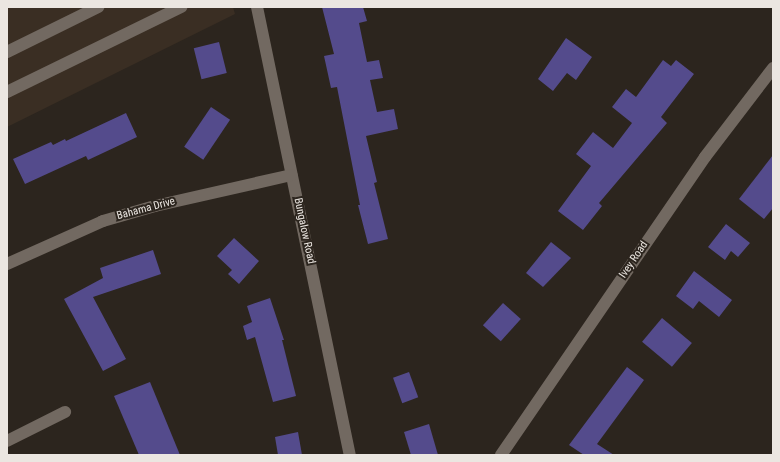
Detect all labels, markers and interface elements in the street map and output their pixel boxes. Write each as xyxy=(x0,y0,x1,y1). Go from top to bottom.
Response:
street label: Bahama Drive xyxy=(115,195,177,223)
street label: Bungalow Road xyxy=(291,197,317,265)
street label: Ivey Road xyxy=(617,239,651,281)

